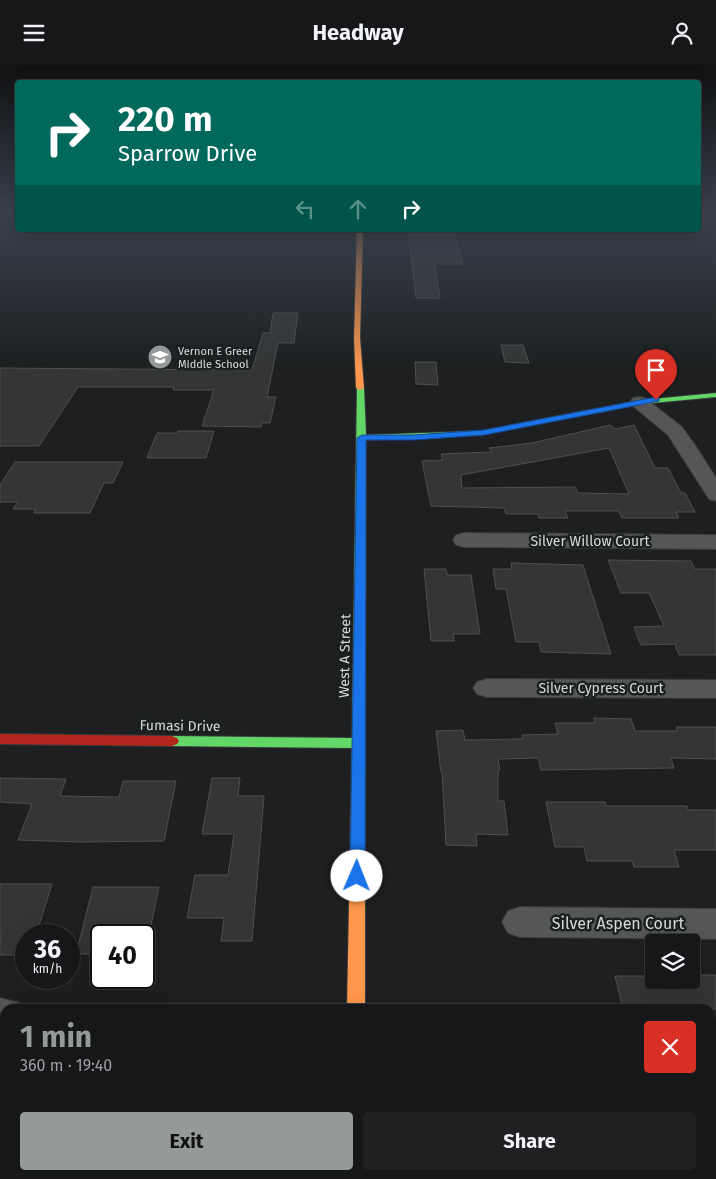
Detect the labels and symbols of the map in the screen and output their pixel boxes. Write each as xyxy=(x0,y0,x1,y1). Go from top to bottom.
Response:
school or university icon: Vernon E Greer Middle School xyxy=(147,344,173,370)
place label: Vernon E Greer Middle School xyxy=(178,345,253,371)
pin xyxy=(635,349,677,400)
street label: Silver Willow Court xyxy=(530,533,650,550)
street label: West A Street xyxy=(336,613,354,698)
street label: Silver Cypress Court xyxy=(538,680,664,697)
street label: Fumasi Drive xyxy=(139,717,221,735)
position arrow xyxy=(330,849,382,901)
street label: Silver Aspen Court xyxy=(552,914,684,933)
speed limit sign: 40 xyxy=(90,924,155,989)

